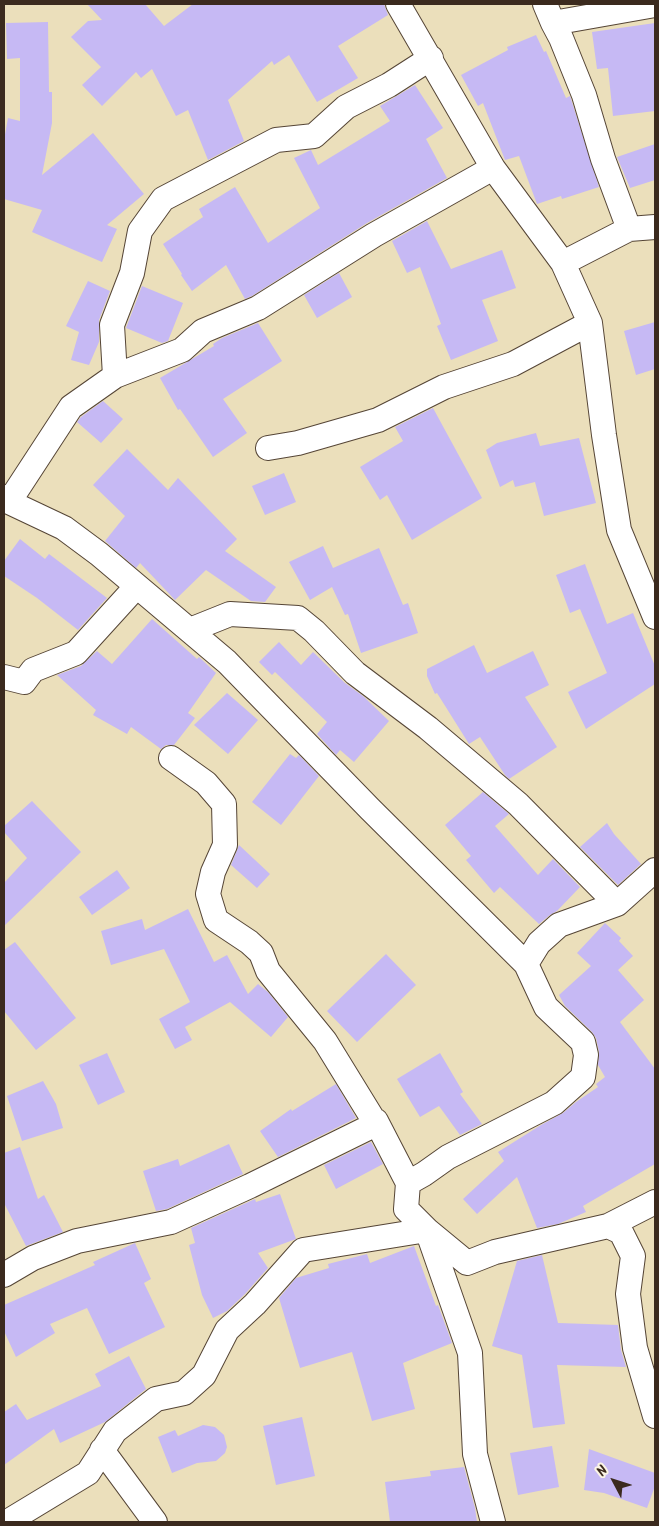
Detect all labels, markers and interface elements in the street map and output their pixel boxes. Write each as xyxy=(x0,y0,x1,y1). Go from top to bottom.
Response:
north arrow xyxy=(589,1456,639,1506)
text: N xyxy=(591,1461,614,1482)

